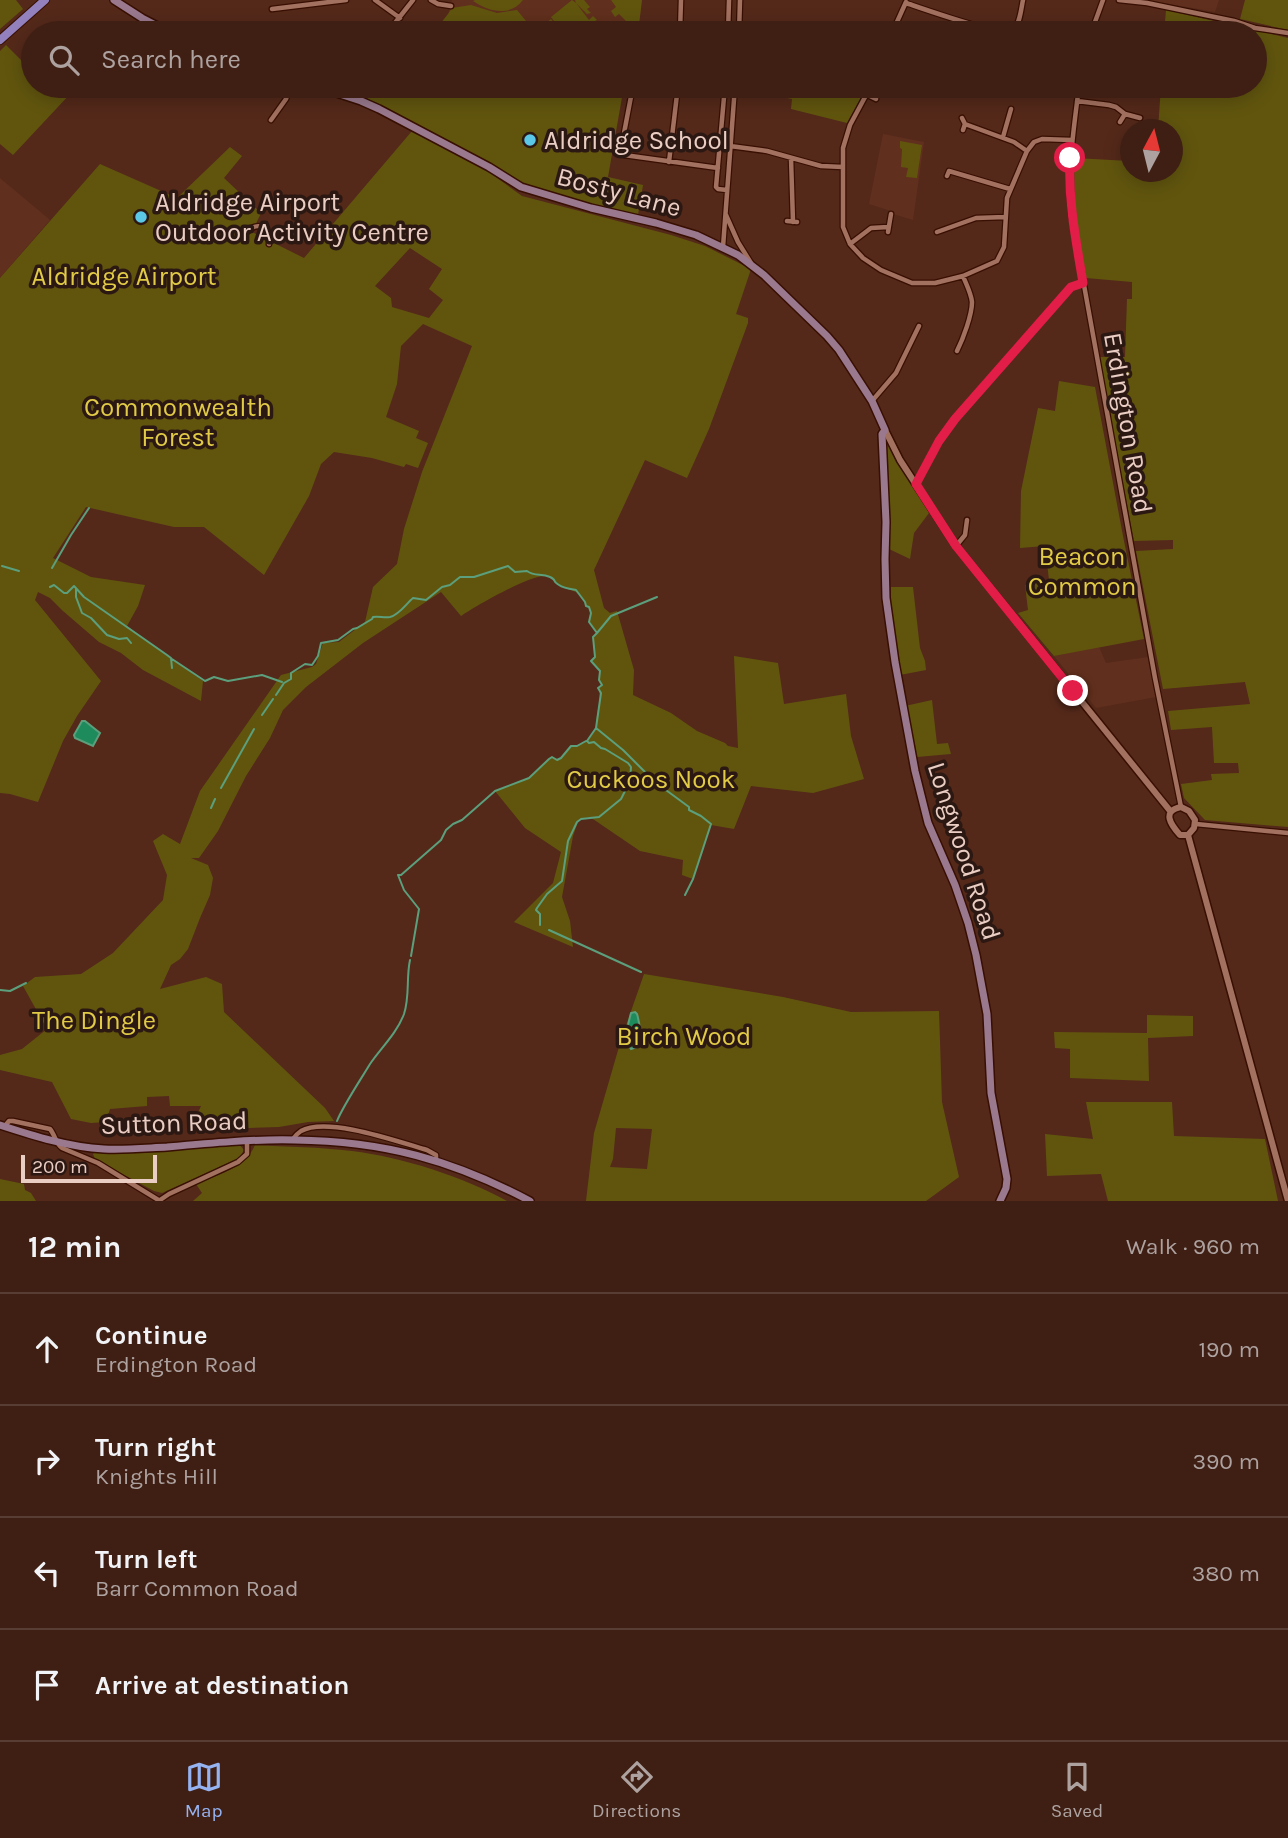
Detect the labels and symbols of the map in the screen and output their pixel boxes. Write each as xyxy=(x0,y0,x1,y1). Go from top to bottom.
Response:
north arrow xyxy=(1120,119,1183,182)
place label: Aldridge School xyxy=(544,125,729,156)
marker: Aldridge School xyxy=(522,132,538,148)
route start xyxy=(1054,142,1085,173)
street label: Bosty Lane xyxy=(553,161,685,223)
place label: Aldridge Airport Outdoor Activity Centre xyxy=(155,187,429,248)
marker: Aldridge Airport Outdoor Activity Centre xyxy=(133,209,149,225)
park label: Aldridge Airport xyxy=(31,261,217,292)
street label: Erdington Road xyxy=(1097,330,1159,516)
park label: Commonwealth Forest xyxy=(84,392,272,453)
park label: Beacon Common xyxy=(1028,541,1136,602)
route end xyxy=(1057,675,1088,706)
street label: Longwood Road xyxy=(921,758,1007,944)
park label: Cuckoos Nook xyxy=(567,764,735,795)
park label: The Dingle xyxy=(32,1005,156,1036)
park label: Birch Wood xyxy=(617,1021,751,1052)
street label: Sutton Road xyxy=(100,1105,248,1141)
scale bar xyxy=(21,1152,158,1184)

